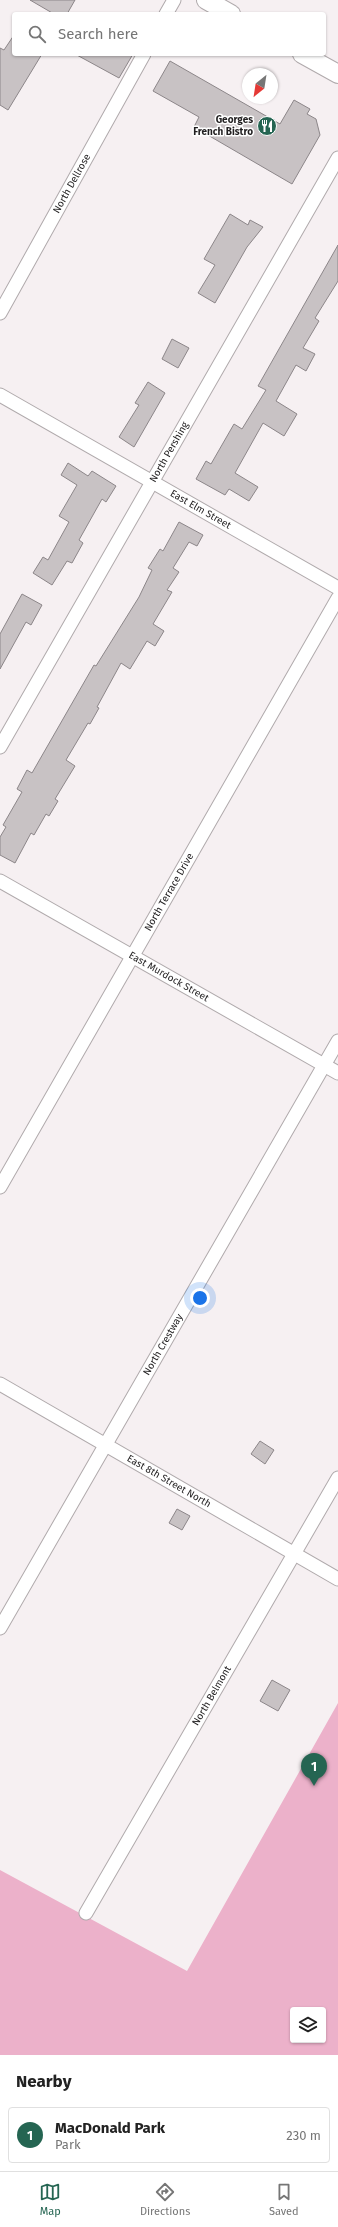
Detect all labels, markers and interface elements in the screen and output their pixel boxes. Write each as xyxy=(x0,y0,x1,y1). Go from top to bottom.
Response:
search box xyxy=(12,12,326,56)
icon: search xyxy=(26,23,48,45)
text: Search here xyxy=(58,25,138,43)
north arrow xyxy=(242,68,278,104)
place label: Georges French Bistro xyxy=(193,114,253,138)
restaurant icon: Georges French Bistro xyxy=(256,115,278,137)
street label: North Dellrose xyxy=(51,152,93,215)
street label: North Pershing xyxy=(147,419,192,485)
street label: East Elm Street xyxy=(168,487,233,532)
street label: North Terrace Drive xyxy=(142,851,196,933)
street label: East Murdock Street xyxy=(126,949,211,1005)
your location xyxy=(190,1288,210,1308)
street label: North Crestway xyxy=(141,1312,186,1377)
street label: East 8th Street North xyxy=(125,1452,213,1510)
street label: North Belmont xyxy=(190,1663,234,1728)
pin: 1 xyxy=(301,1753,327,1786)
map controls xyxy=(290,2007,326,2043)
button: layers xyxy=(290,2007,326,2043)
text: Nearby xyxy=(16,2071,71,2092)
text: MacDonald Park xyxy=(55,2119,165,2137)
text: 1 xyxy=(27,2128,33,2143)
text: 230 m xyxy=(286,2128,321,2143)
text: Park xyxy=(55,2137,81,2152)
tab: Map xyxy=(39,2181,61,2218)
tab: Directions xyxy=(140,2181,190,2218)
tab: Saved xyxy=(269,2181,299,2218)

